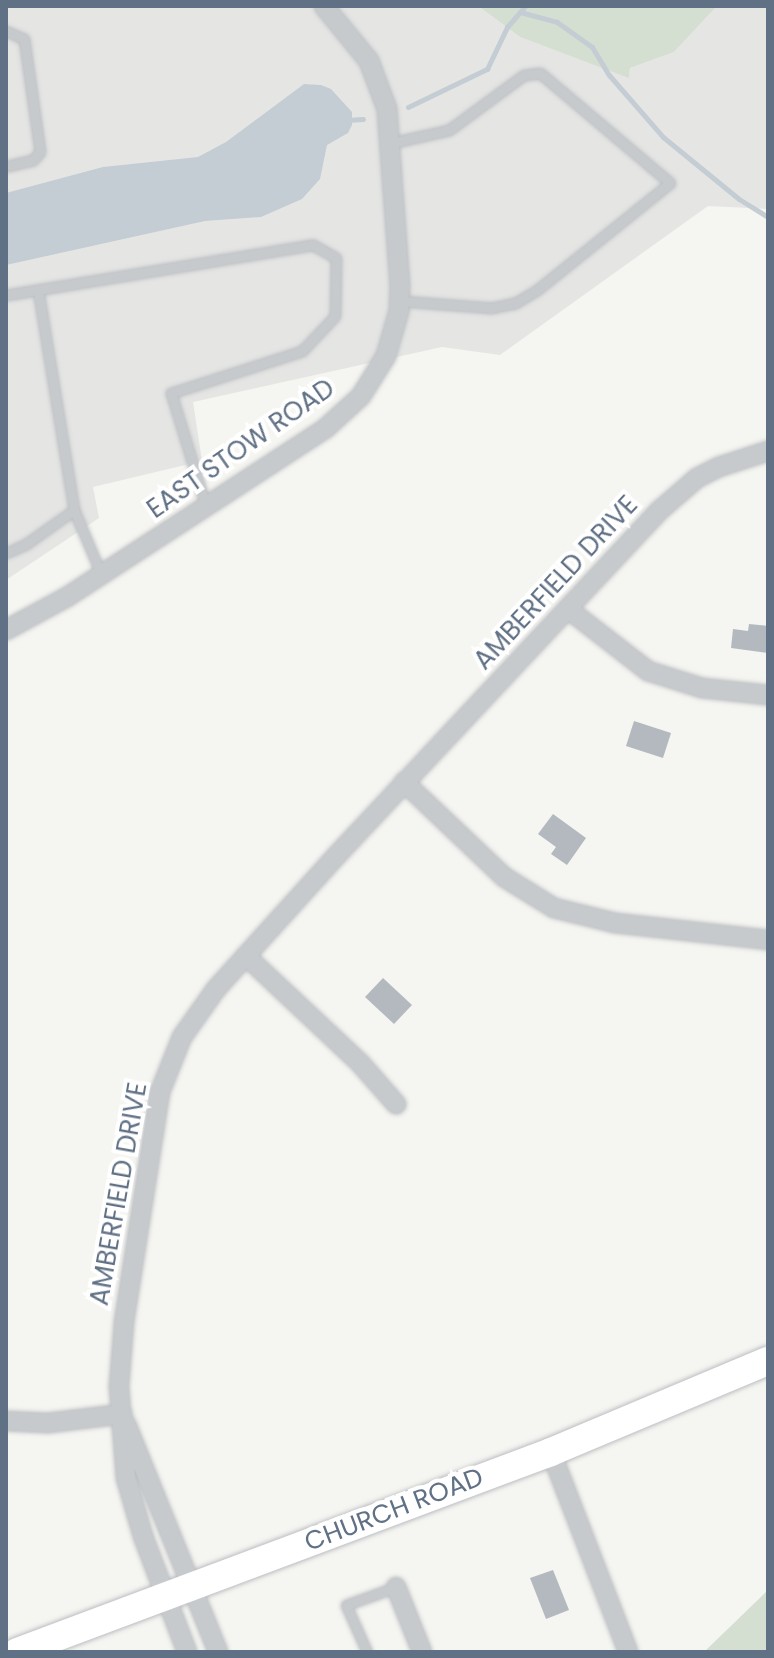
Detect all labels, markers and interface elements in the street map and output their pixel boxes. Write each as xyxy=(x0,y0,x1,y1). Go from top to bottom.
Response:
street label: EAST STOW ROAD xyxy=(141,373,341,525)
street label: AMBERFIELD DRIVE xyxy=(468,490,644,676)
street label: AMBERFIELD DRIVE xyxy=(84,1080,154,1308)
street label: CHURCH ROAD xyxy=(300,1462,488,1558)

